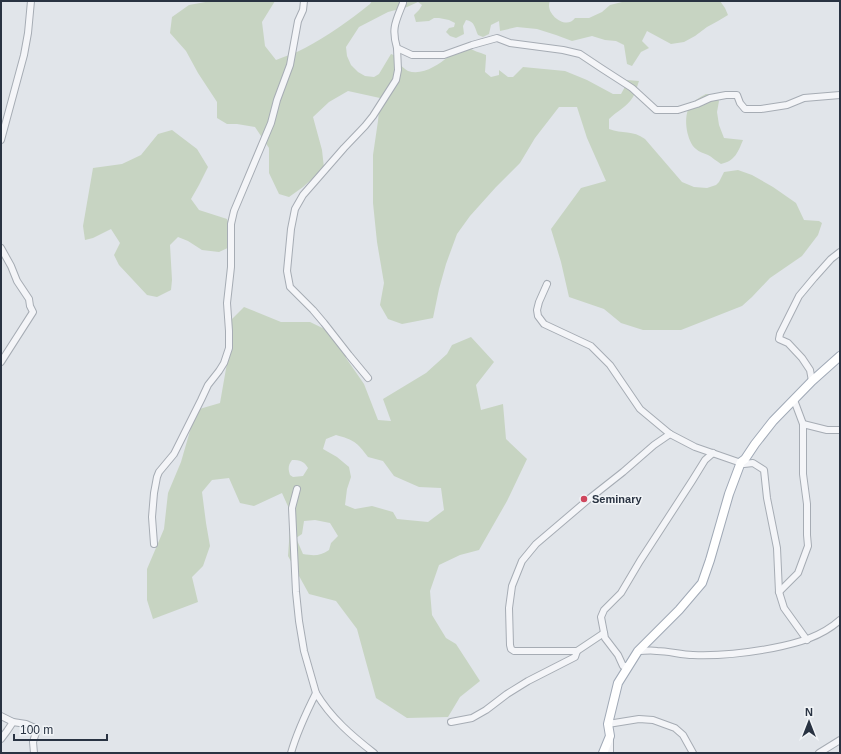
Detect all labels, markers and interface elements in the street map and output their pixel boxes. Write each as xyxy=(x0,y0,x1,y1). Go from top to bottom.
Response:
place label: Seminary xyxy=(592,493,642,505)
marker: Seminary xyxy=(579,494,589,504)
north arrow xyxy=(789,702,829,742)
text: N xyxy=(805,706,813,718)
scale bar xyxy=(14,716,107,742)
text: 100 m xyxy=(20,723,53,737)

